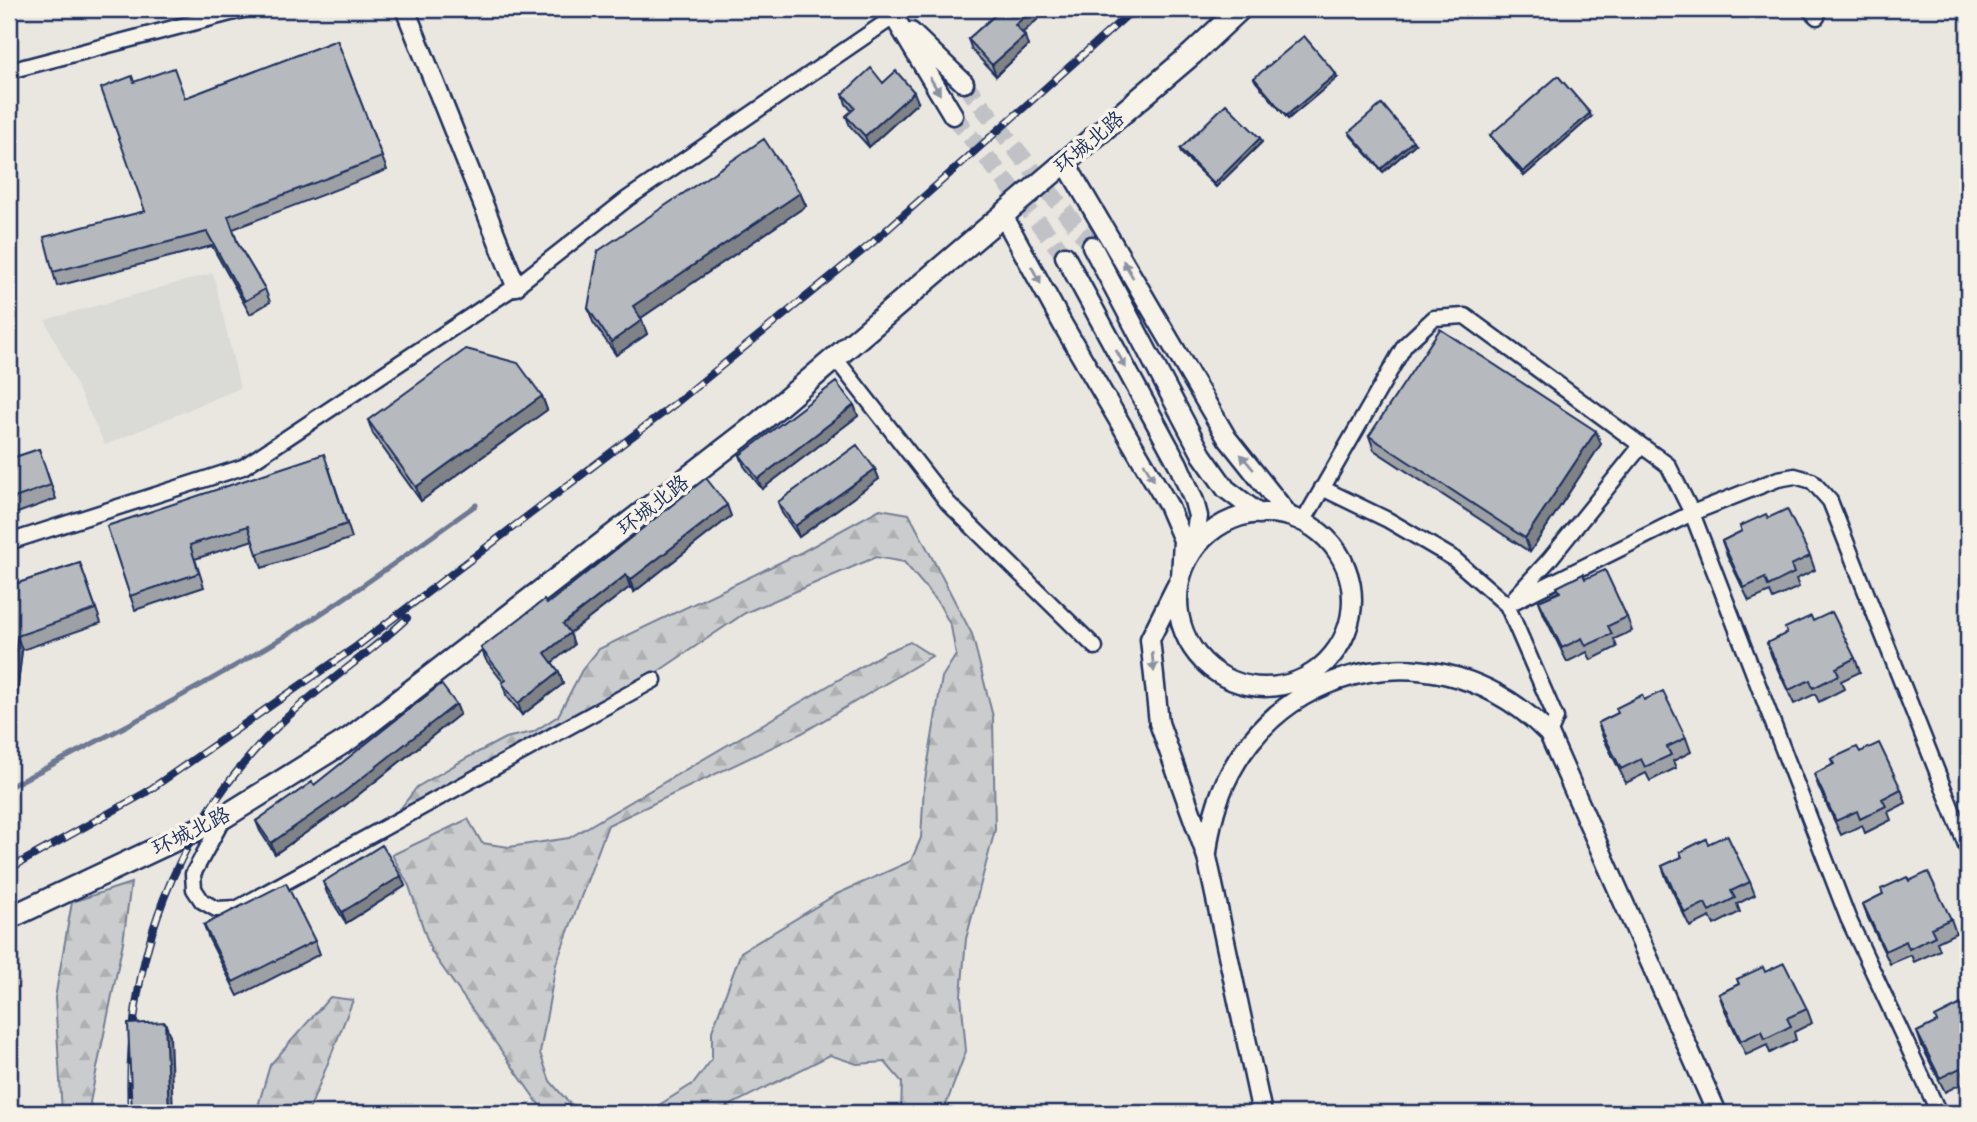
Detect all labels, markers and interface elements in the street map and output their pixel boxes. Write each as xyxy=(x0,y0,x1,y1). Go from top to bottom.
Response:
one-way arrow xyxy=(929,77,942,96)
street label: 环城北路 xyxy=(1049,106,1130,179)
one-way arrow xyxy=(1122,259,1134,279)
one-way arrow xyxy=(1030,265,1042,284)
one-way arrow xyxy=(1115,350,1127,369)
one-way arrow xyxy=(1240,454,1255,471)
one-way arrow xyxy=(1143,462,1155,482)
street label: 环城北路 xyxy=(613,470,694,541)
one-way arrow xyxy=(1148,652,1159,674)
street label: 环城北路 xyxy=(148,802,234,861)

